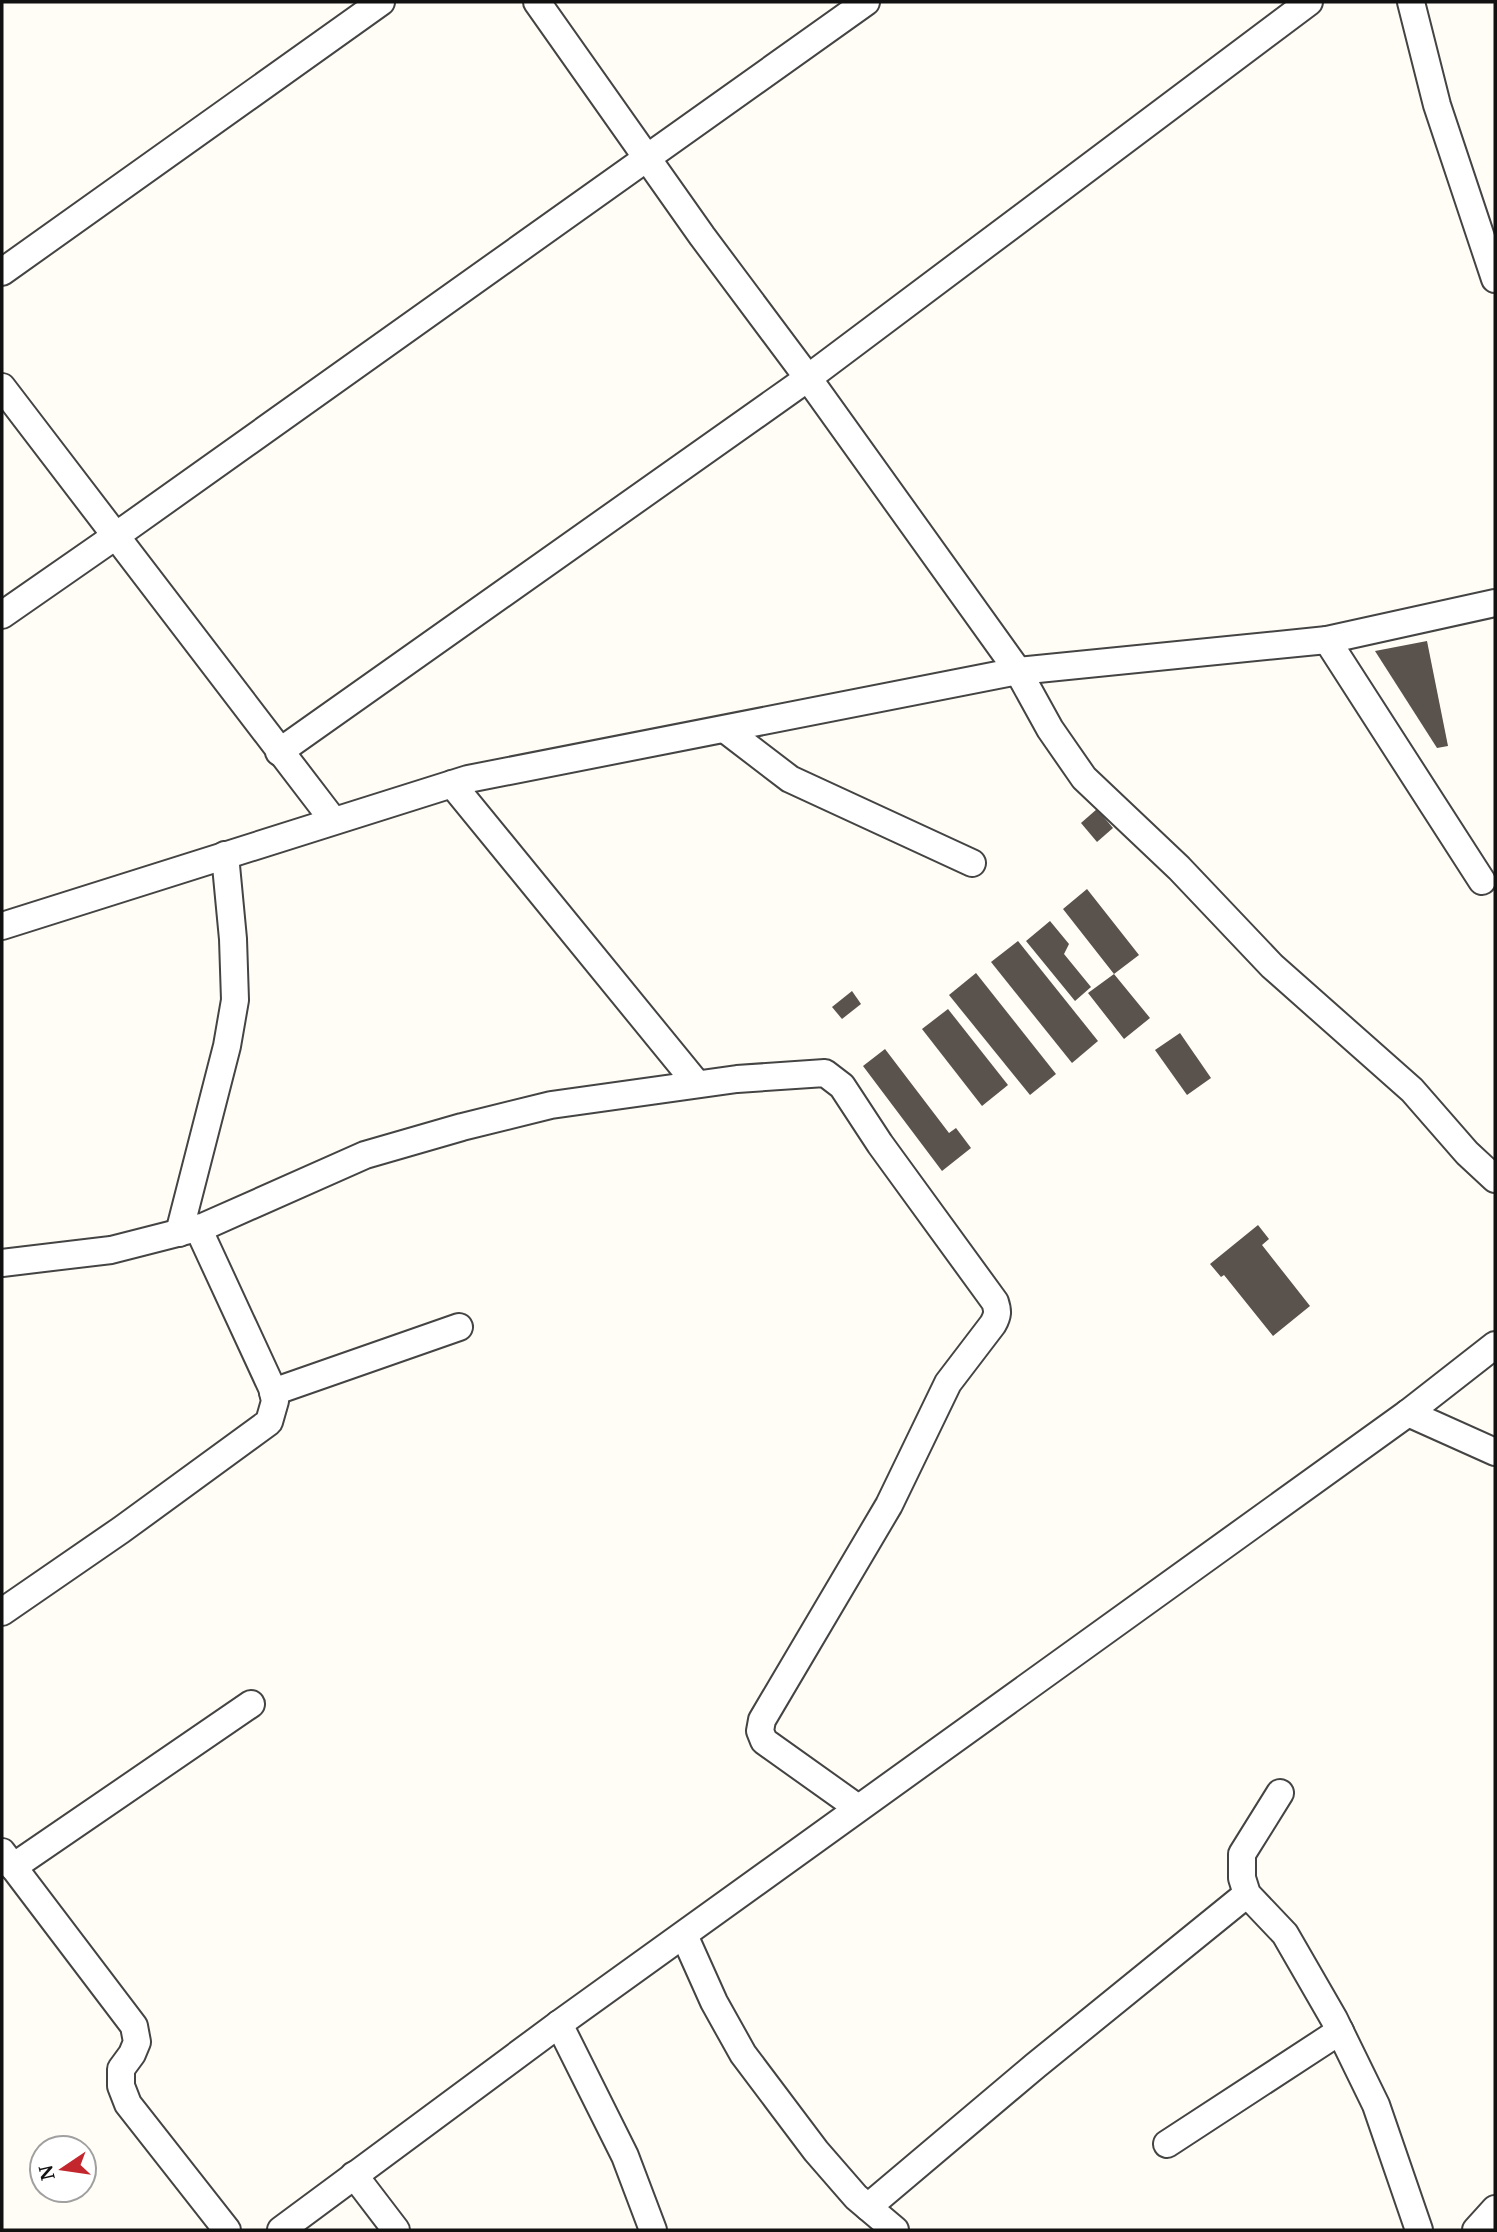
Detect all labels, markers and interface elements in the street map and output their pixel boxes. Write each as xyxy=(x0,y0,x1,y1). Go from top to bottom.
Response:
north arrow xyxy=(28,2134,98,2204)
text: N xyxy=(32,2163,61,2183)

